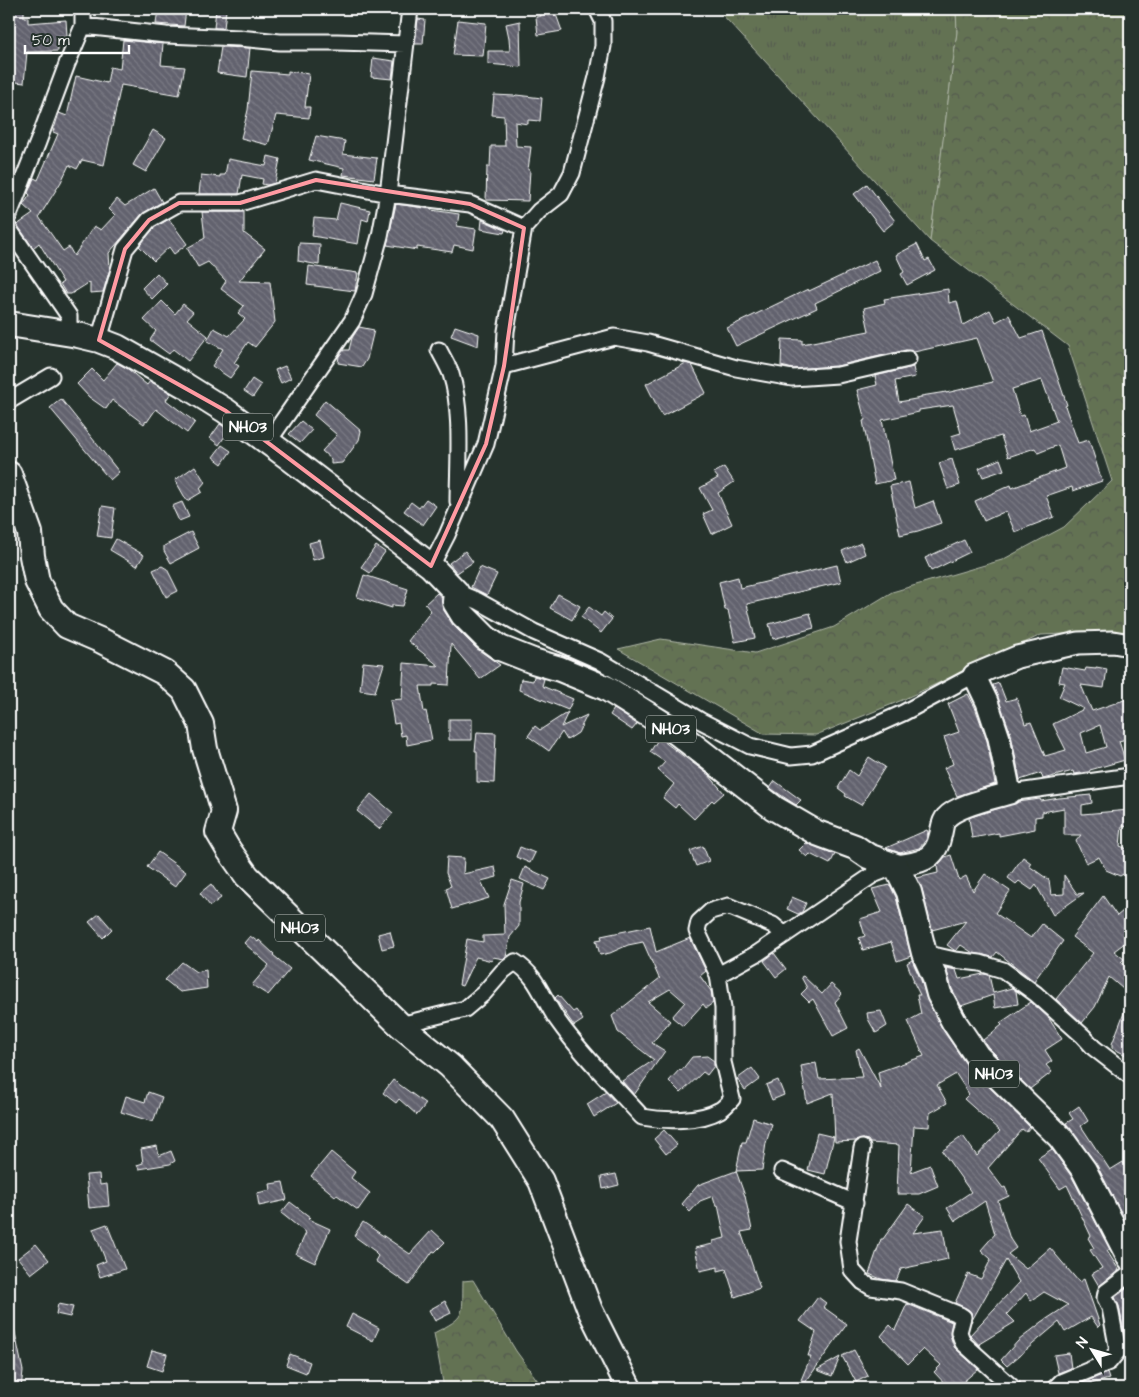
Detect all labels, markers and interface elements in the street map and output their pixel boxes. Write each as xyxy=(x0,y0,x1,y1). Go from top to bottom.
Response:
scale bar xyxy=(25,22,129,54)
text: 50 m xyxy=(32,30,70,51)
road number: NH03 xyxy=(223,414,273,441)
road number: NH03 xyxy=(646,716,696,742)
road number: NH03 xyxy=(275,914,325,941)
road number: NH03 xyxy=(969,1060,1019,1088)
north arrow xyxy=(1066,1324,1116,1374)
text: N xyxy=(1072,1333,1093,1352)

